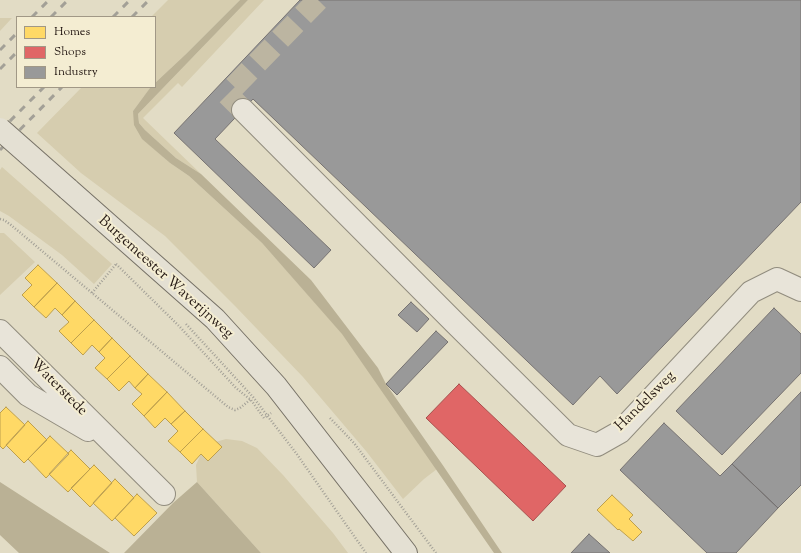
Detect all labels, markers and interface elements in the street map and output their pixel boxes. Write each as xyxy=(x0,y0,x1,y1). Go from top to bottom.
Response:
legend xyxy=(16,16,156,88)
text: Homes xyxy=(54,23,90,41)
text: Shops xyxy=(54,43,86,61)
text: Industry xyxy=(54,63,98,81)
street label: Burgemeester Waverijnweg xyxy=(94,213,236,343)
street label: Waterstede xyxy=(26,356,90,420)
street label: Handelsweg xyxy=(612,368,680,436)

